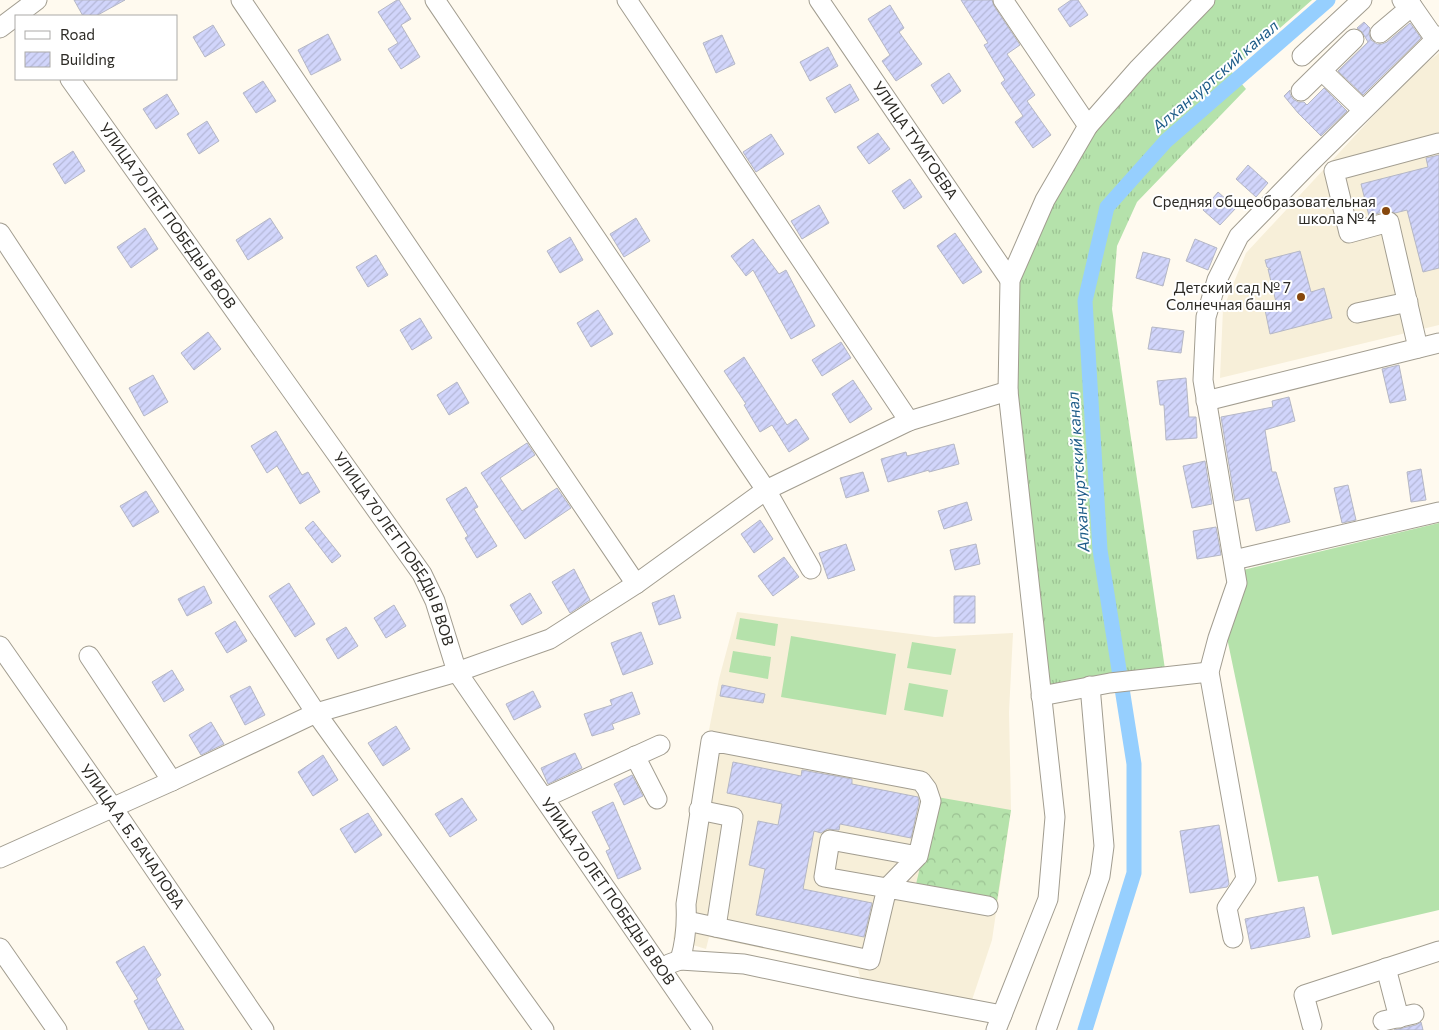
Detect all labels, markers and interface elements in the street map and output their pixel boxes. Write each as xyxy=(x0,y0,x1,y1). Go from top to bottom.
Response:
legend xyxy=(15,15,178,80)
water label: Алханчуртский канал xyxy=(1147,16,1282,136)
text: Road xyxy=(60,25,95,43)
text: Building xyxy=(60,50,115,68)
street label: УЛИЦА ТУМГОЕВА xyxy=(869,78,962,202)
street label: УЛИЦА 70 ЛЕТ ПОБЕДЫ В ВОВ xyxy=(96,119,240,312)
place label: Средняя общеобразовательная школа № 4 xyxy=(1152,192,1376,227)
marker: Средняя общеобразовательная школа № 4 xyxy=(1380,205,1392,217)
place label: Детский сад № 7 Солнечная башня xyxy=(1166,278,1291,313)
marker: Детский сад № 7 Солнечная башня xyxy=(1295,291,1307,303)
water label: Алханчуртский канал xyxy=(1062,391,1093,554)
street label: УЛИЦА 70 ЛЕТ ПОБЕДЫ В ВОВ xyxy=(330,448,458,648)
street label: УЛИЦА А. Б. БАЧАЛОВА xyxy=(77,760,189,912)
street label: УЛИЦА 70 ЛЕТ ПОБЕДЫ В ВОВ xyxy=(538,794,679,988)

